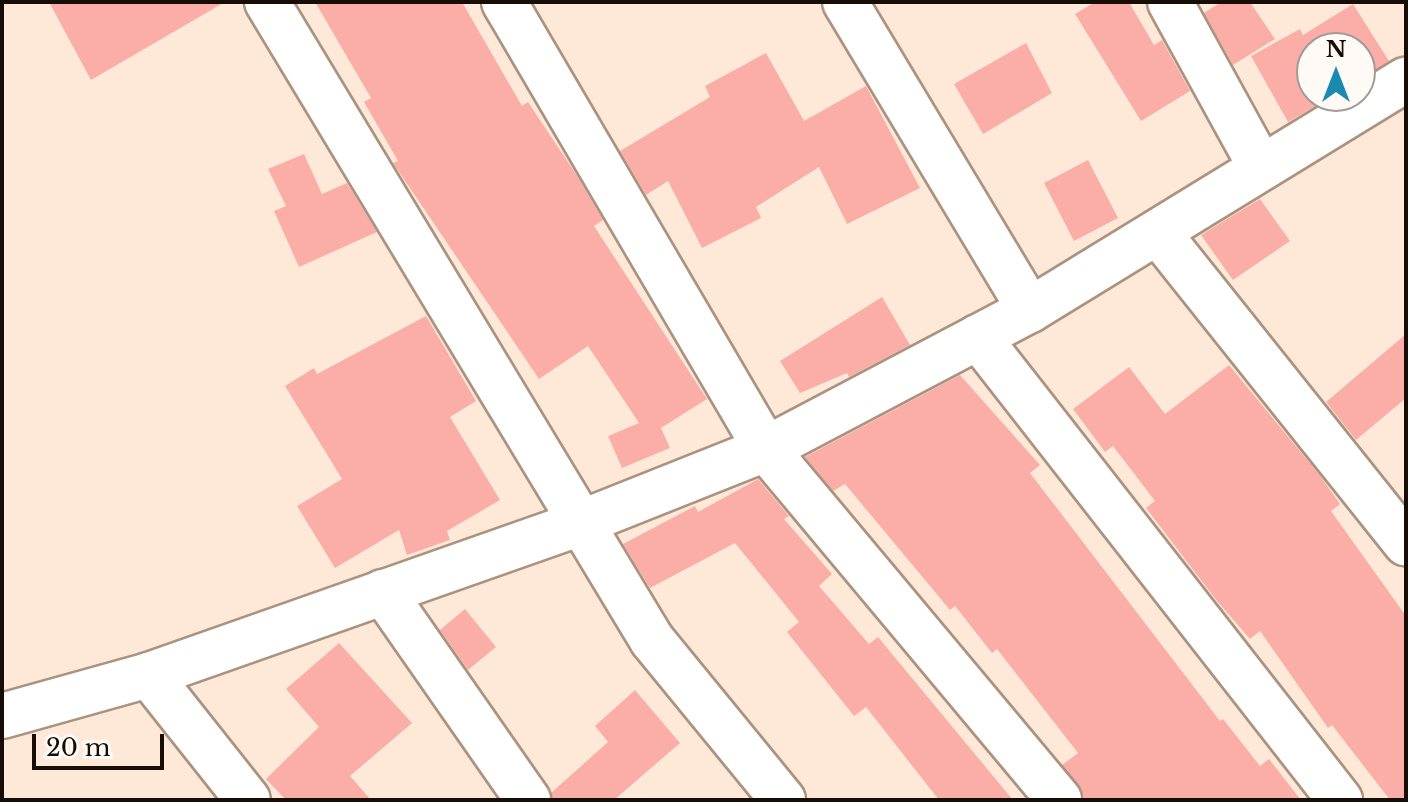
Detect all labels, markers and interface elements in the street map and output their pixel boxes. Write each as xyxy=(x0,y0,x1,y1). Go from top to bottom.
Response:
north arrow xyxy=(1296,32,1376,112)
text: N xyxy=(1326,36,1346,63)
scale bar xyxy=(36,718,168,768)
text: 20 m xyxy=(46,733,111,762)

